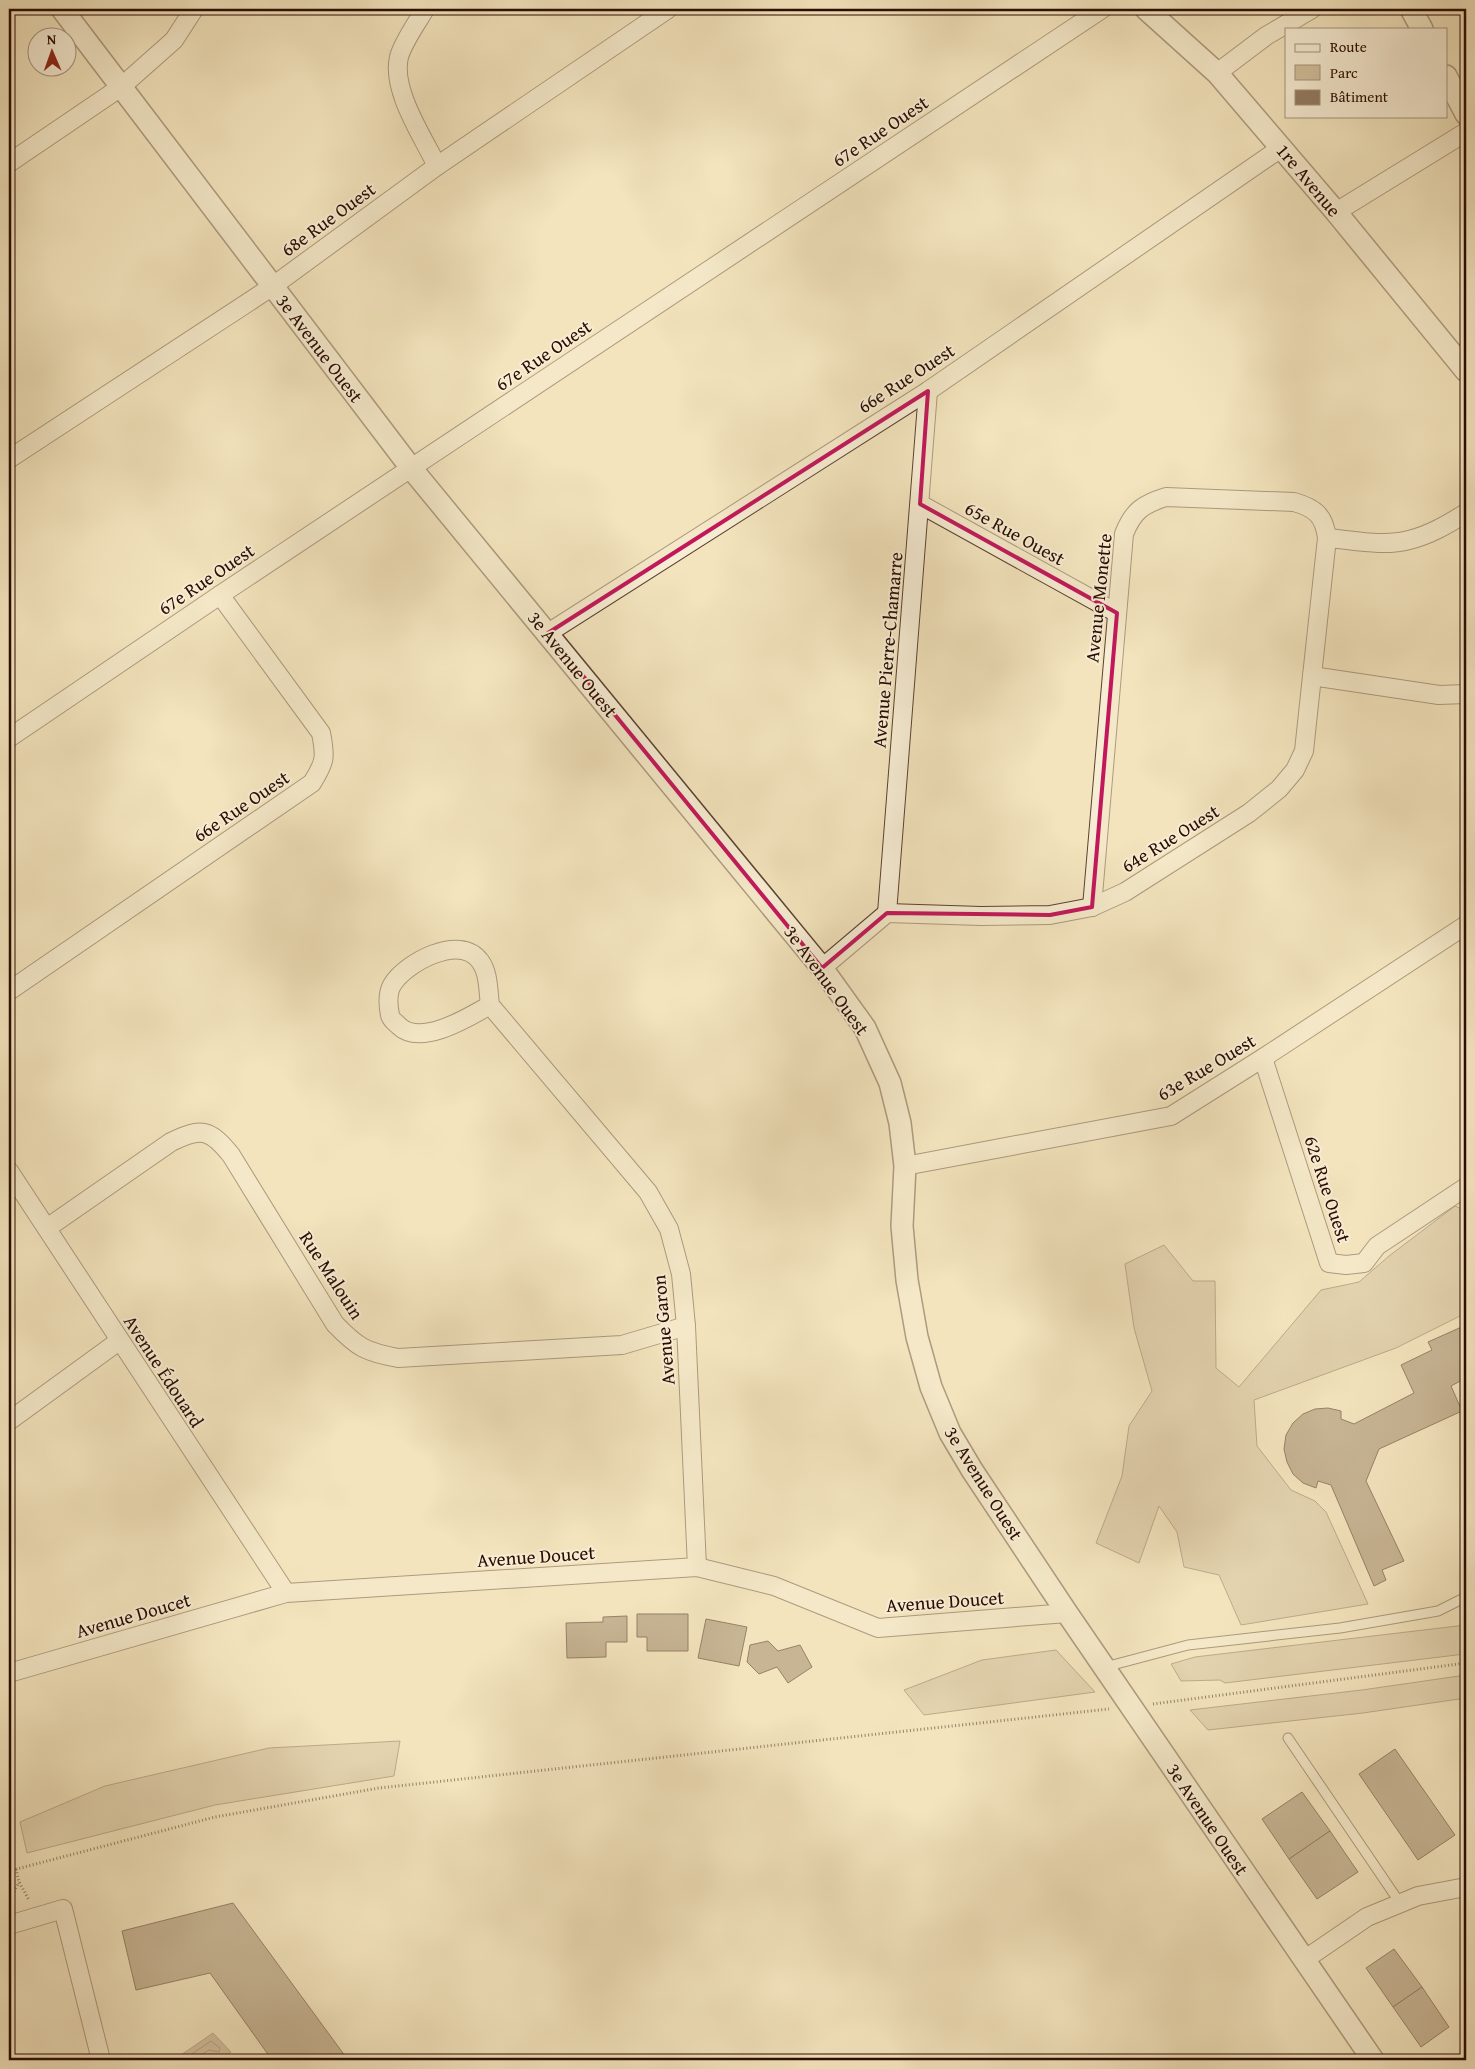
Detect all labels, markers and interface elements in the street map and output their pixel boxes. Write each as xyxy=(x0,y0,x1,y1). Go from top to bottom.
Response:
north arrow xyxy=(28,28,78,78)
legend xyxy=(1285,28,1448,118)
text: N xyxy=(47,29,57,49)
text: Route xyxy=(1330,36,1367,57)
text: Parc xyxy=(1330,62,1358,83)
text: Bâtiment xyxy=(1330,86,1389,107)
street label: 67e Rue Ouest xyxy=(826,88,934,174)
street label: 1re Avenue xyxy=(1270,137,1348,223)
street label: 68e Rue Ouest xyxy=(275,175,381,263)
street label: 3e Avenue Ouest xyxy=(270,288,370,408)
street label: 67e Rue Ouest xyxy=(489,312,597,398)
street label: 66e Rue Ouest xyxy=(852,336,960,420)
street label: 65e Rue Ouest xyxy=(960,494,1070,572)
street label: Avenue Monette xyxy=(1077,532,1119,664)
street label: 67e Rue Ouest xyxy=(152,536,260,622)
street label: Avenue Pierre-Chamarre xyxy=(864,551,910,749)
street label: 3e Avenue Ouest xyxy=(521,605,625,723)
street label: 66e Rue Ouest xyxy=(187,763,295,849)
street label: 64e Rue Ouest xyxy=(1116,797,1225,879)
street label: 3e Avenue Ouest xyxy=(778,919,877,1041)
street label: 63e Rue Ouest xyxy=(1151,1026,1261,1108)
street label: 62e Rue Ouest xyxy=(1298,1132,1359,1246)
street label: Rue Malouin xyxy=(293,1225,371,1325)
street label: Avenue Garon xyxy=(644,1273,682,1386)
street label: Avenue Édouard xyxy=(117,1309,211,1433)
street label: 3e Avenue Ouest xyxy=(938,1421,1030,1546)
street label: Avenue Doucet xyxy=(476,1538,596,1574)
street label: Avenue Doucet xyxy=(885,1583,1005,1619)
street label: Avenue Doucet xyxy=(72,1585,194,1645)
street label: 3e Avenue Ouest xyxy=(1160,1757,1256,1881)

